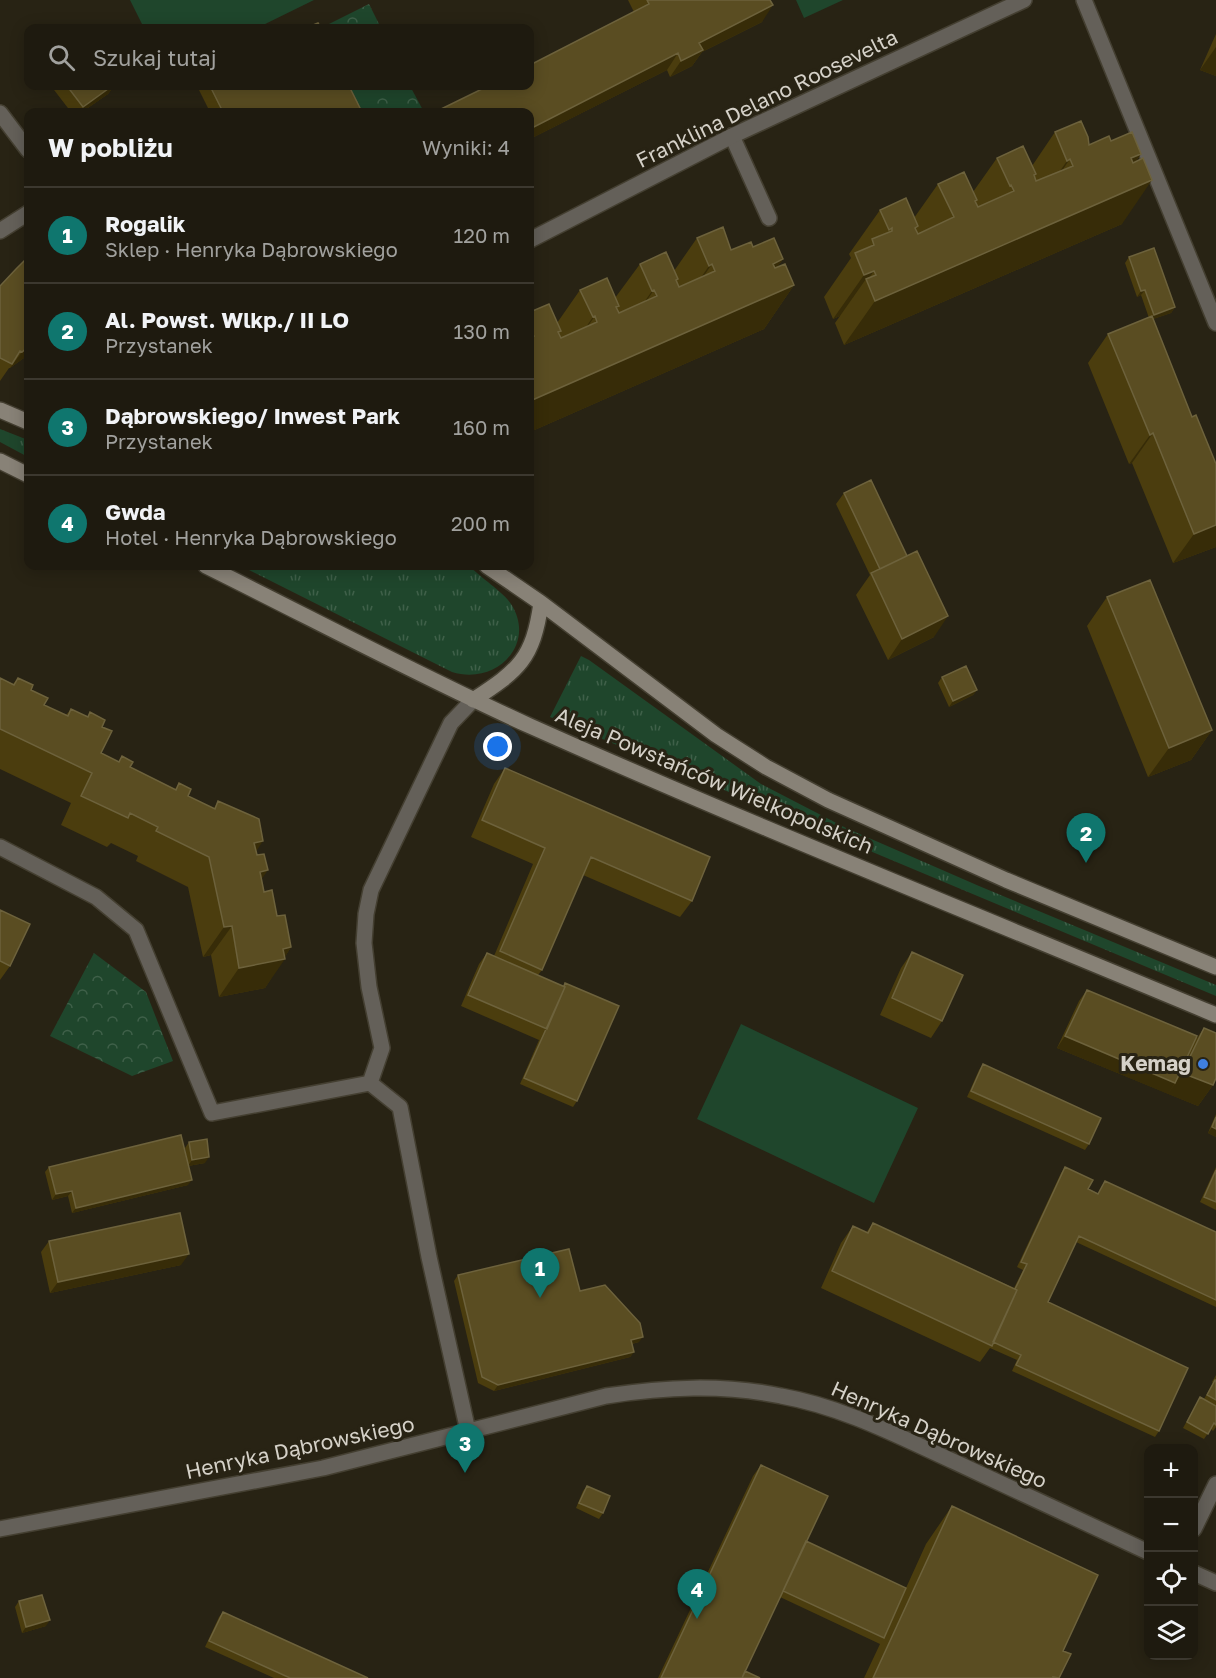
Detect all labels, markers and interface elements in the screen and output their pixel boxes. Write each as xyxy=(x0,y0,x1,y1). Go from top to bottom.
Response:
street label: Franklina Delano Roosevelta xyxy=(631,23,902,173)
search box xyxy=(24,24,534,90)
icon: search xyxy=(45,41,78,74)
text: Szukaj tutaj xyxy=(93,44,217,71)
text: W pobliżu xyxy=(48,132,173,163)
text: Wyniki: 4 xyxy=(422,135,510,159)
text: Rogalik xyxy=(105,210,186,237)
text: 1 xyxy=(62,223,73,247)
text: 120 m xyxy=(454,223,510,247)
text: Sklep · Henryka Dąbrowskiego xyxy=(105,237,398,261)
text: Al. Powst. Wlkp./ II LO xyxy=(105,306,349,333)
text: 2 xyxy=(61,319,74,343)
text: 130 m xyxy=(454,319,510,343)
text: Przystanek xyxy=(105,333,213,357)
text: Dąbrowskiego/ Inwest Park xyxy=(105,402,400,429)
text: 3 xyxy=(61,415,74,439)
text: 160 m xyxy=(453,415,510,439)
text: Przystanek xyxy=(105,429,213,453)
text: Gwda xyxy=(105,498,166,525)
text: 4 xyxy=(61,511,74,535)
text: 200 m xyxy=(451,511,510,535)
text: Hotel · Henryka Dąbrowskiego xyxy=(105,525,397,549)
street label: Aleja Powstańców Wielkopolskich xyxy=(552,701,877,859)
your location xyxy=(483,732,512,761)
pin: 2 xyxy=(1066,814,1106,863)
place label: Kemag xyxy=(1120,1050,1191,1076)
marker: Kemag xyxy=(1196,1057,1210,1071)
pin: 1 xyxy=(520,1248,560,1298)
street label: Henryka Dąbrowskiego xyxy=(827,1375,1051,1493)
street label: Henryka Dąbrowskiego xyxy=(183,1410,417,1484)
pin: 3 xyxy=(446,1424,484,1473)
map controls xyxy=(1144,1444,1198,1660)
button: + xyxy=(1144,1444,1198,1498)
button: − xyxy=(1144,1498,1198,1552)
button: locate xyxy=(1144,1552,1198,1606)
pin: 4 xyxy=(678,1570,716,1619)
button: layers xyxy=(1144,1606,1198,1660)

